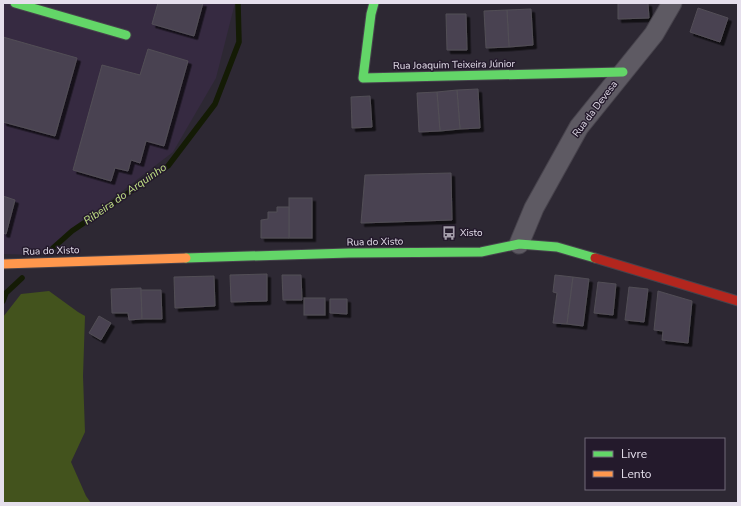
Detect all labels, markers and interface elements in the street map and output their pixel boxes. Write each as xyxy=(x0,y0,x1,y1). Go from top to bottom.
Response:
street label: Rua Joaquim Teixeira Júnior xyxy=(393,57,516,73)
street label: Rua da Devesa xyxy=(569,78,621,140)
water label: Ribeira do Arquinho xyxy=(80,160,170,228)
bus stop icon: Xisto xyxy=(441,225,457,241)
place label: Xisto xyxy=(460,226,483,240)
street label: Rua do Xisto xyxy=(347,234,404,249)
street label: Rua do Xisto xyxy=(22,243,80,259)
legend xyxy=(585,438,725,490)
text: Livre xyxy=(621,446,647,462)
text: Lento xyxy=(621,466,652,482)

